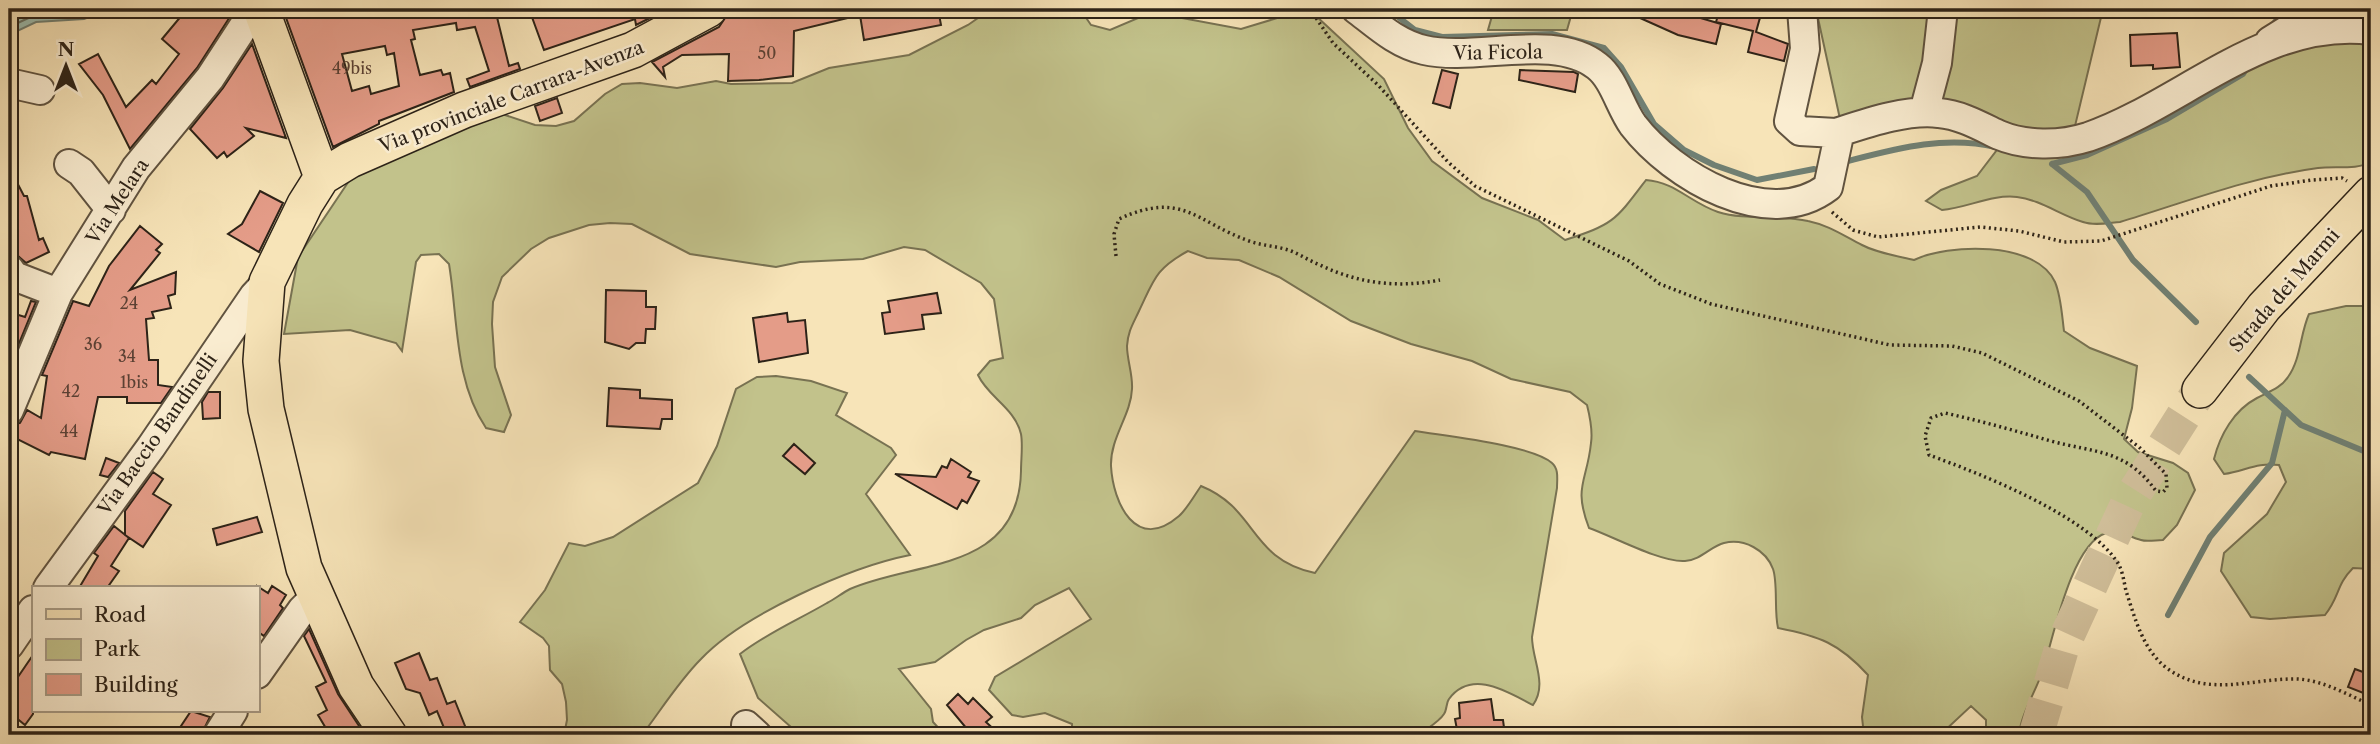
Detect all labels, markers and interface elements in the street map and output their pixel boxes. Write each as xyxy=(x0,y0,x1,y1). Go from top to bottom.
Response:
north arrow xyxy=(32,32,102,102)
street label: Via provinciale Carrara-Avenza xyxy=(375,35,647,158)
text: N xyxy=(58,38,74,61)
street label: Via Ficola xyxy=(1452,40,1543,65)
house number: 50 xyxy=(758,43,776,63)
house number: 49bis xyxy=(332,58,372,78)
street label: Via Melara xyxy=(81,154,154,249)
street label: Strada dei Marmi xyxy=(2225,224,2344,357)
house number: 24 xyxy=(120,293,138,313)
house number: 36 xyxy=(84,334,102,354)
house number: 34 xyxy=(118,346,136,366)
street label: Via Baccio Bandinelli xyxy=(92,349,222,520)
house number: 1bis xyxy=(120,372,148,392)
house number: 42 xyxy=(62,381,80,401)
house number: 44 xyxy=(60,421,78,441)
legend xyxy=(32,586,259,712)
text: Road xyxy=(94,602,146,627)
text: Park xyxy=(94,636,140,661)
text: Building xyxy=(94,672,179,697)

